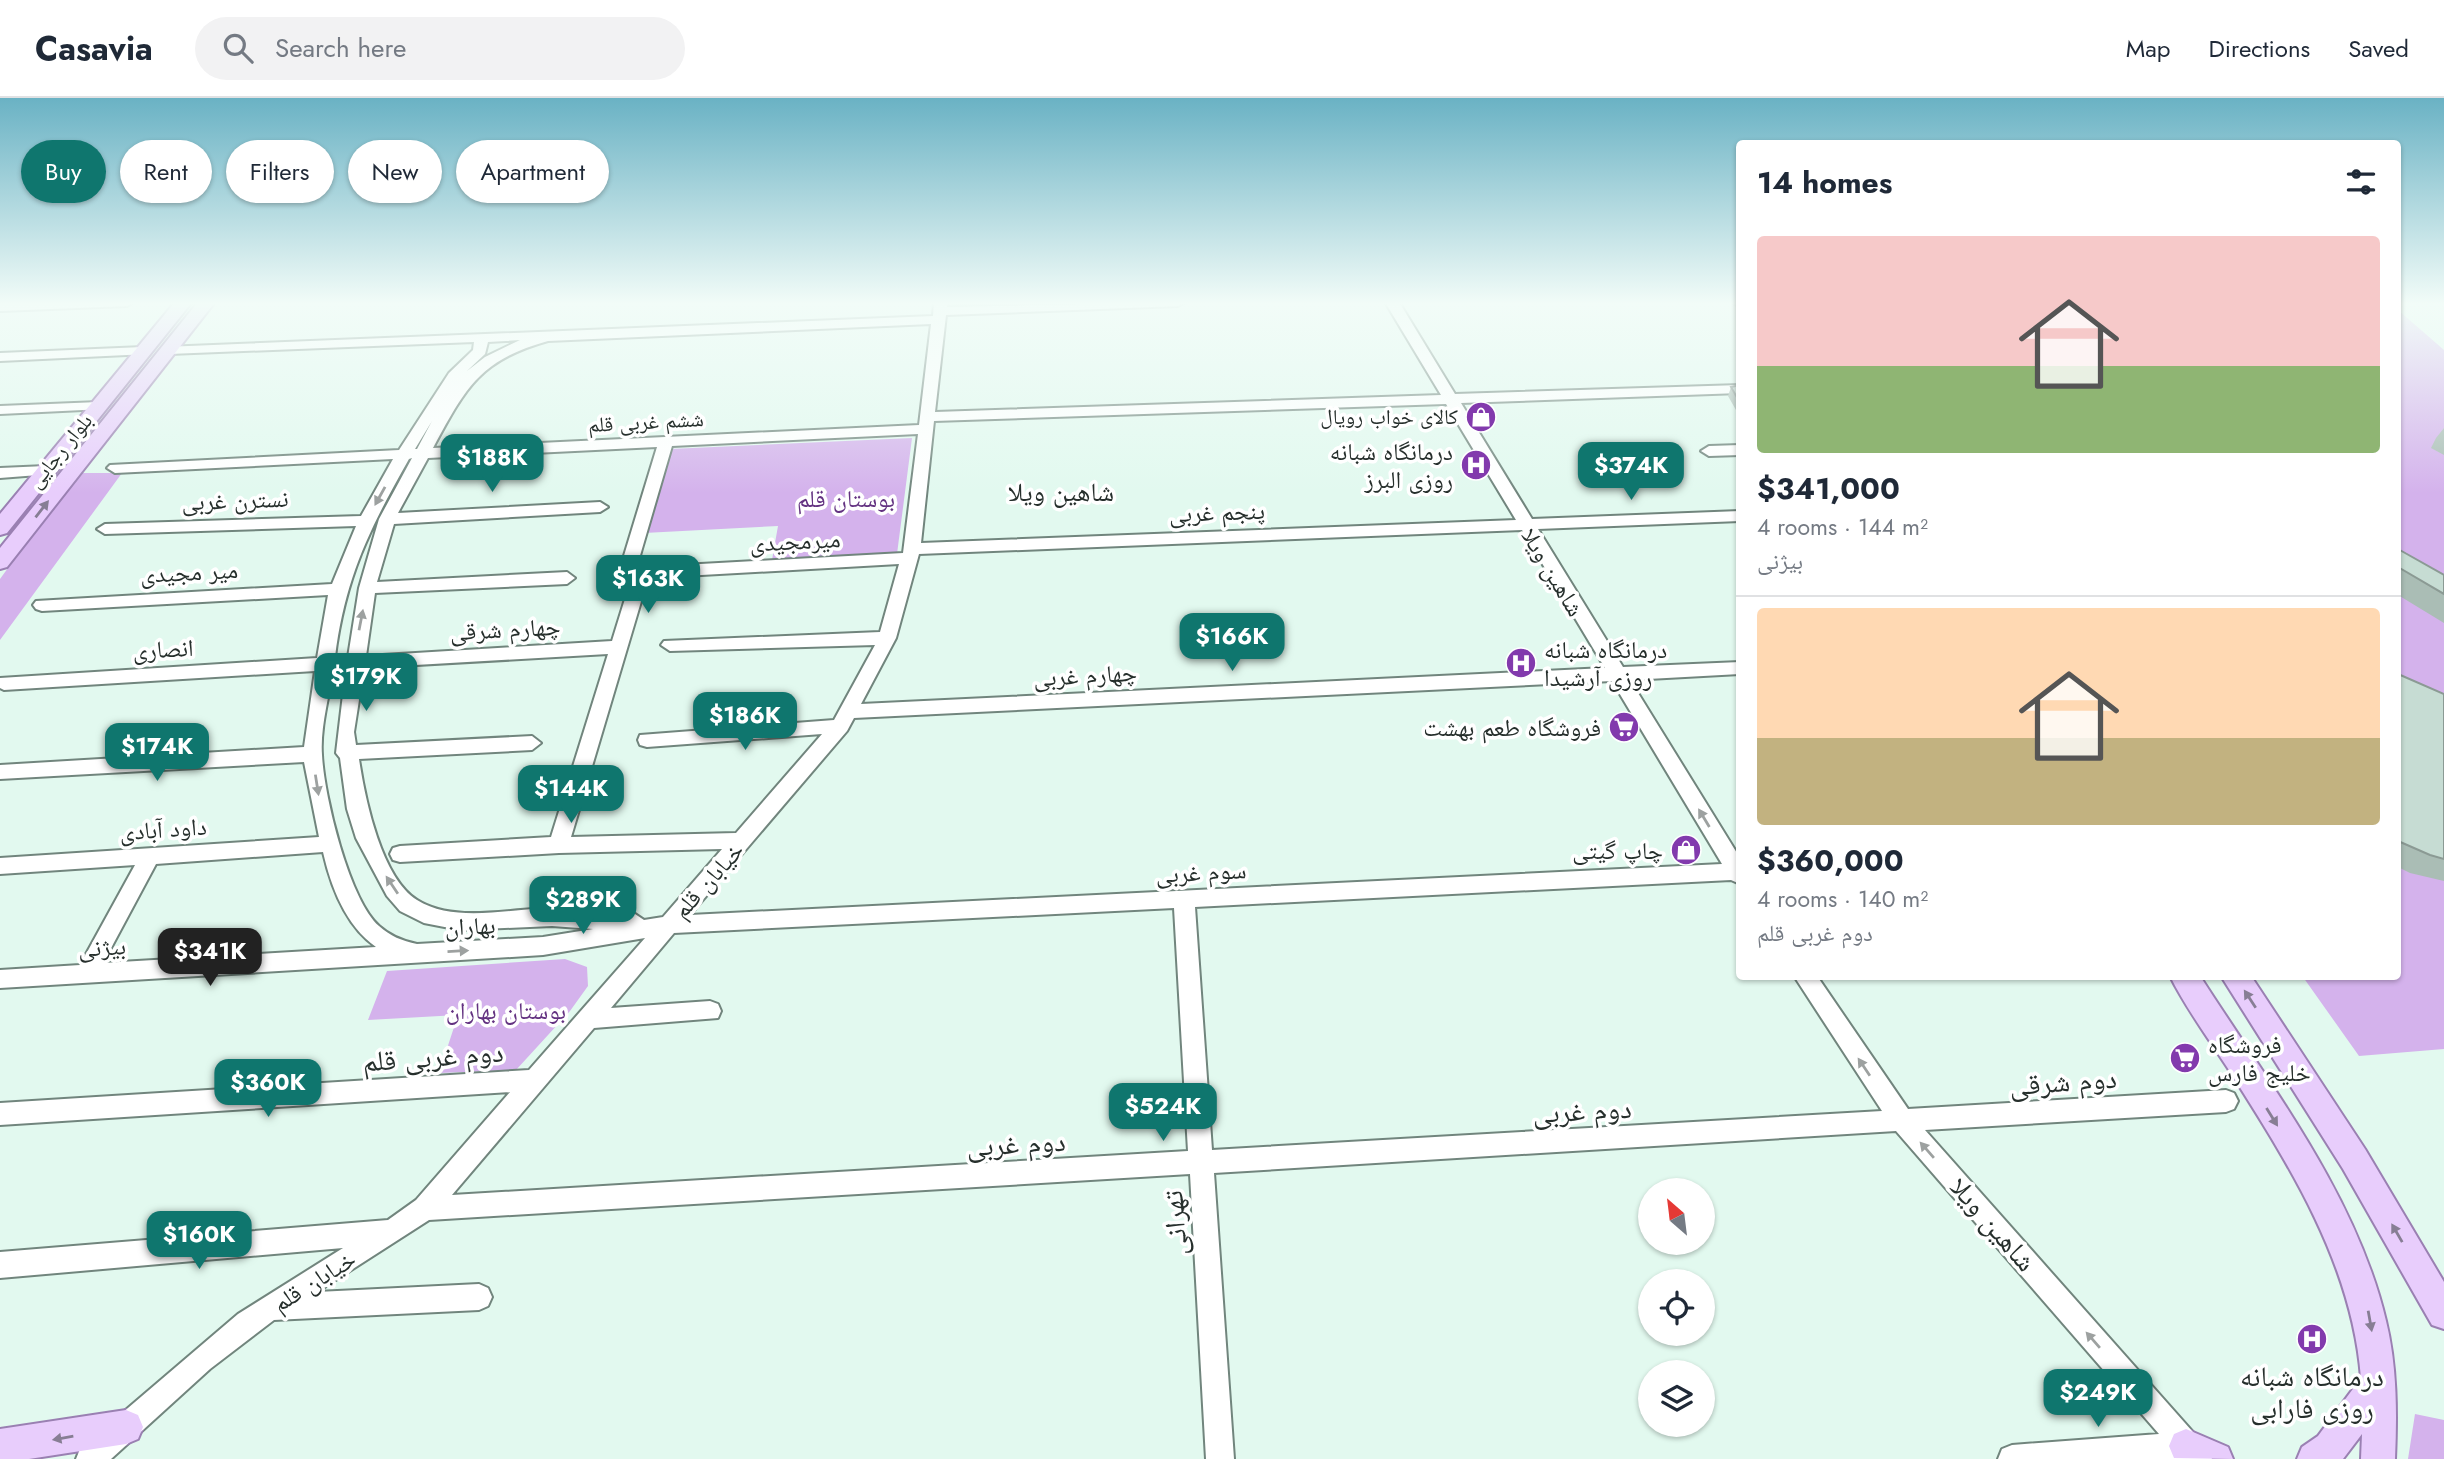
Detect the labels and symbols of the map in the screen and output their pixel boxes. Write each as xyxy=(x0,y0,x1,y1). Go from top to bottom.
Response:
shop icon: کالای خواب رویال xyxy=(1464,400,1498,434)
place label: کالای خواب رویال xyxy=(1320,402,1458,432)
street label: ششم غربی قلم xyxy=(587,404,705,440)
street label: بلوار رجایی xyxy=(20,407,100,495)
pin: $188K xyxy=(443,434,541,494)
place label: درمانگاه شبانه روزی البرز xyxy=(1330,434,1453,497)
pin: $374K xyxy=(1582,442,1680,502)
hospital icon: درمانگاه شبانه روزی البرز xyxy=(1459,448,1493,482)
district label: شاهین ویلا xyxy=(1008,473,1114,511)
street label: نسترن غربی xyxy=(181,481,289,519)
park label: بوستان قلم xyxy=(797,481,895,516)
one-way arrow xyxy=(374,486,386,505)
street label: پنجم غربی xyxy=(1168,493,1266,531)
one-way arrow xyxy=(35,500,50,518)
street label: میرمجیدی xyxy=(749,521,841,561)
street label: شاهین ویلا xyxy=(1513,521,1593,623)
street label: میر مجیدی xyxy=(139,552,239,592)
pin: $163K xyxy=(599,556,697,615)
one-way arrow xyxy=(356,608,367,630)
street label: چهارم شرقی xyxy=(449,609,561,649)
pin: $166K xyxy=(1183,614,1281,673)
street label: انصاری xyxy=(132,630,194,668)
place label: درمانگاه شبانه روزی آرشیدا xyxy=(1544,632,1667,695)
hospital icon: درمانگاه شبانه روزی آرشیدا xyxy=(1504,646,1538,680)
pin: $179K xyxy=(317,654,415,713)
street label: چهارم غربی xyxy=(1032,655,1138,695)
pin: $186K xyxy=(696,692,794,752)
place label: فروشگاه طعم بهشت xyxy=(1423,710,1601,745)
supermarket icon: فروشگاه طعم بهشت xyxy=(1607,710,1641,744)
pin: $174K xyxy=(108,724,206,783)
pin: $144K xyxy=(522,766,620,825)
one-way arrow xyxy=(312,774,323,796)
one-way arrow xyxy=(1697,808,1710,827)
street label: داود آبادی xyxy=(118,809,208,849)
place label: چاپ گیتی xyxy=(1572,833,1663,868)
shop icon: چاپ گیتی xyxy=(1669,833,1703,867)
street label: خیابان قلم xyxy=(664,834,752,926)
street label: سوم غربی xyxy=(1155,852,1247,892)
one-way arrow xyxy=(386,876,399,895)
pin: $289K xyxy=(534,876,632,936)
street label: بهاران xyxy=(444,907,496,945)
street label: بیژنی xyxy=(77,928,127,966)
pin: $341K xyxy=(161,928,259,988)
one-way arrow xyxy=(448,945,470,956)
one-way arrow xyxy=(2243,990,2256,1009)
park label: بوستان بهاران xyxy=(446,993,566,1028)
place label: فروشگاه خلیج فارس xyxy=(2208,1027,2311,1090)
street label: دوم غربی قلم xyxy=(361,1032,505,1082)
supermarket icon: فروشگاه خلیج فارس xyxy=(2168,1041,2202,1075)
one-way arrow xyxy=(1857,1057,1870,1076)
street label: دوم شرقی xyxy=(2008,1058,2118,1106)
pin: $360K xyxy=(219,1060,317,1119)
pin: $524K xyxy=(1114,1084,1212,1143)
street label: دوم غربی xyxy=(1531,1088,1633,1134)
one-way arrow xyxy=(2266,1108,2279,1127)
street label: دوم غربی xyxy=(965,1121,1067,1167)
one-way arrow xyxy=(1920,1141,1936,1158)
street label: شاهین ویلا xyxy=(1940,1167,2046,1281)
north arrow xyxy=(1638,1178,1715,1255)
street label: تهرانی xyxy=(1152,1189,1198,1257)
pin: $160K xyxy=(150,1212,248,1271)
one-way arrow xyxy=(2391,1223,2403,1243)
street label: خیابان قلم xyxy=(265,1242,363,1320)
one-way arrow xyxy=(2364,1310,2375,1332)
hospital icon: درمانگاه شبانه روزی فارابی xyxy=(2295,1322,2329,1356)
one-way arrow xyxy=(2086,1331,2101,1348)
place label: درمانگاه شبانه روزی فارابی xyxy=(2240,1356,2384,1429)
pin: $249K xyxy=(2049,1370,2147,1429)
one-way arrow xyxy=(52,1433,74,1444)

